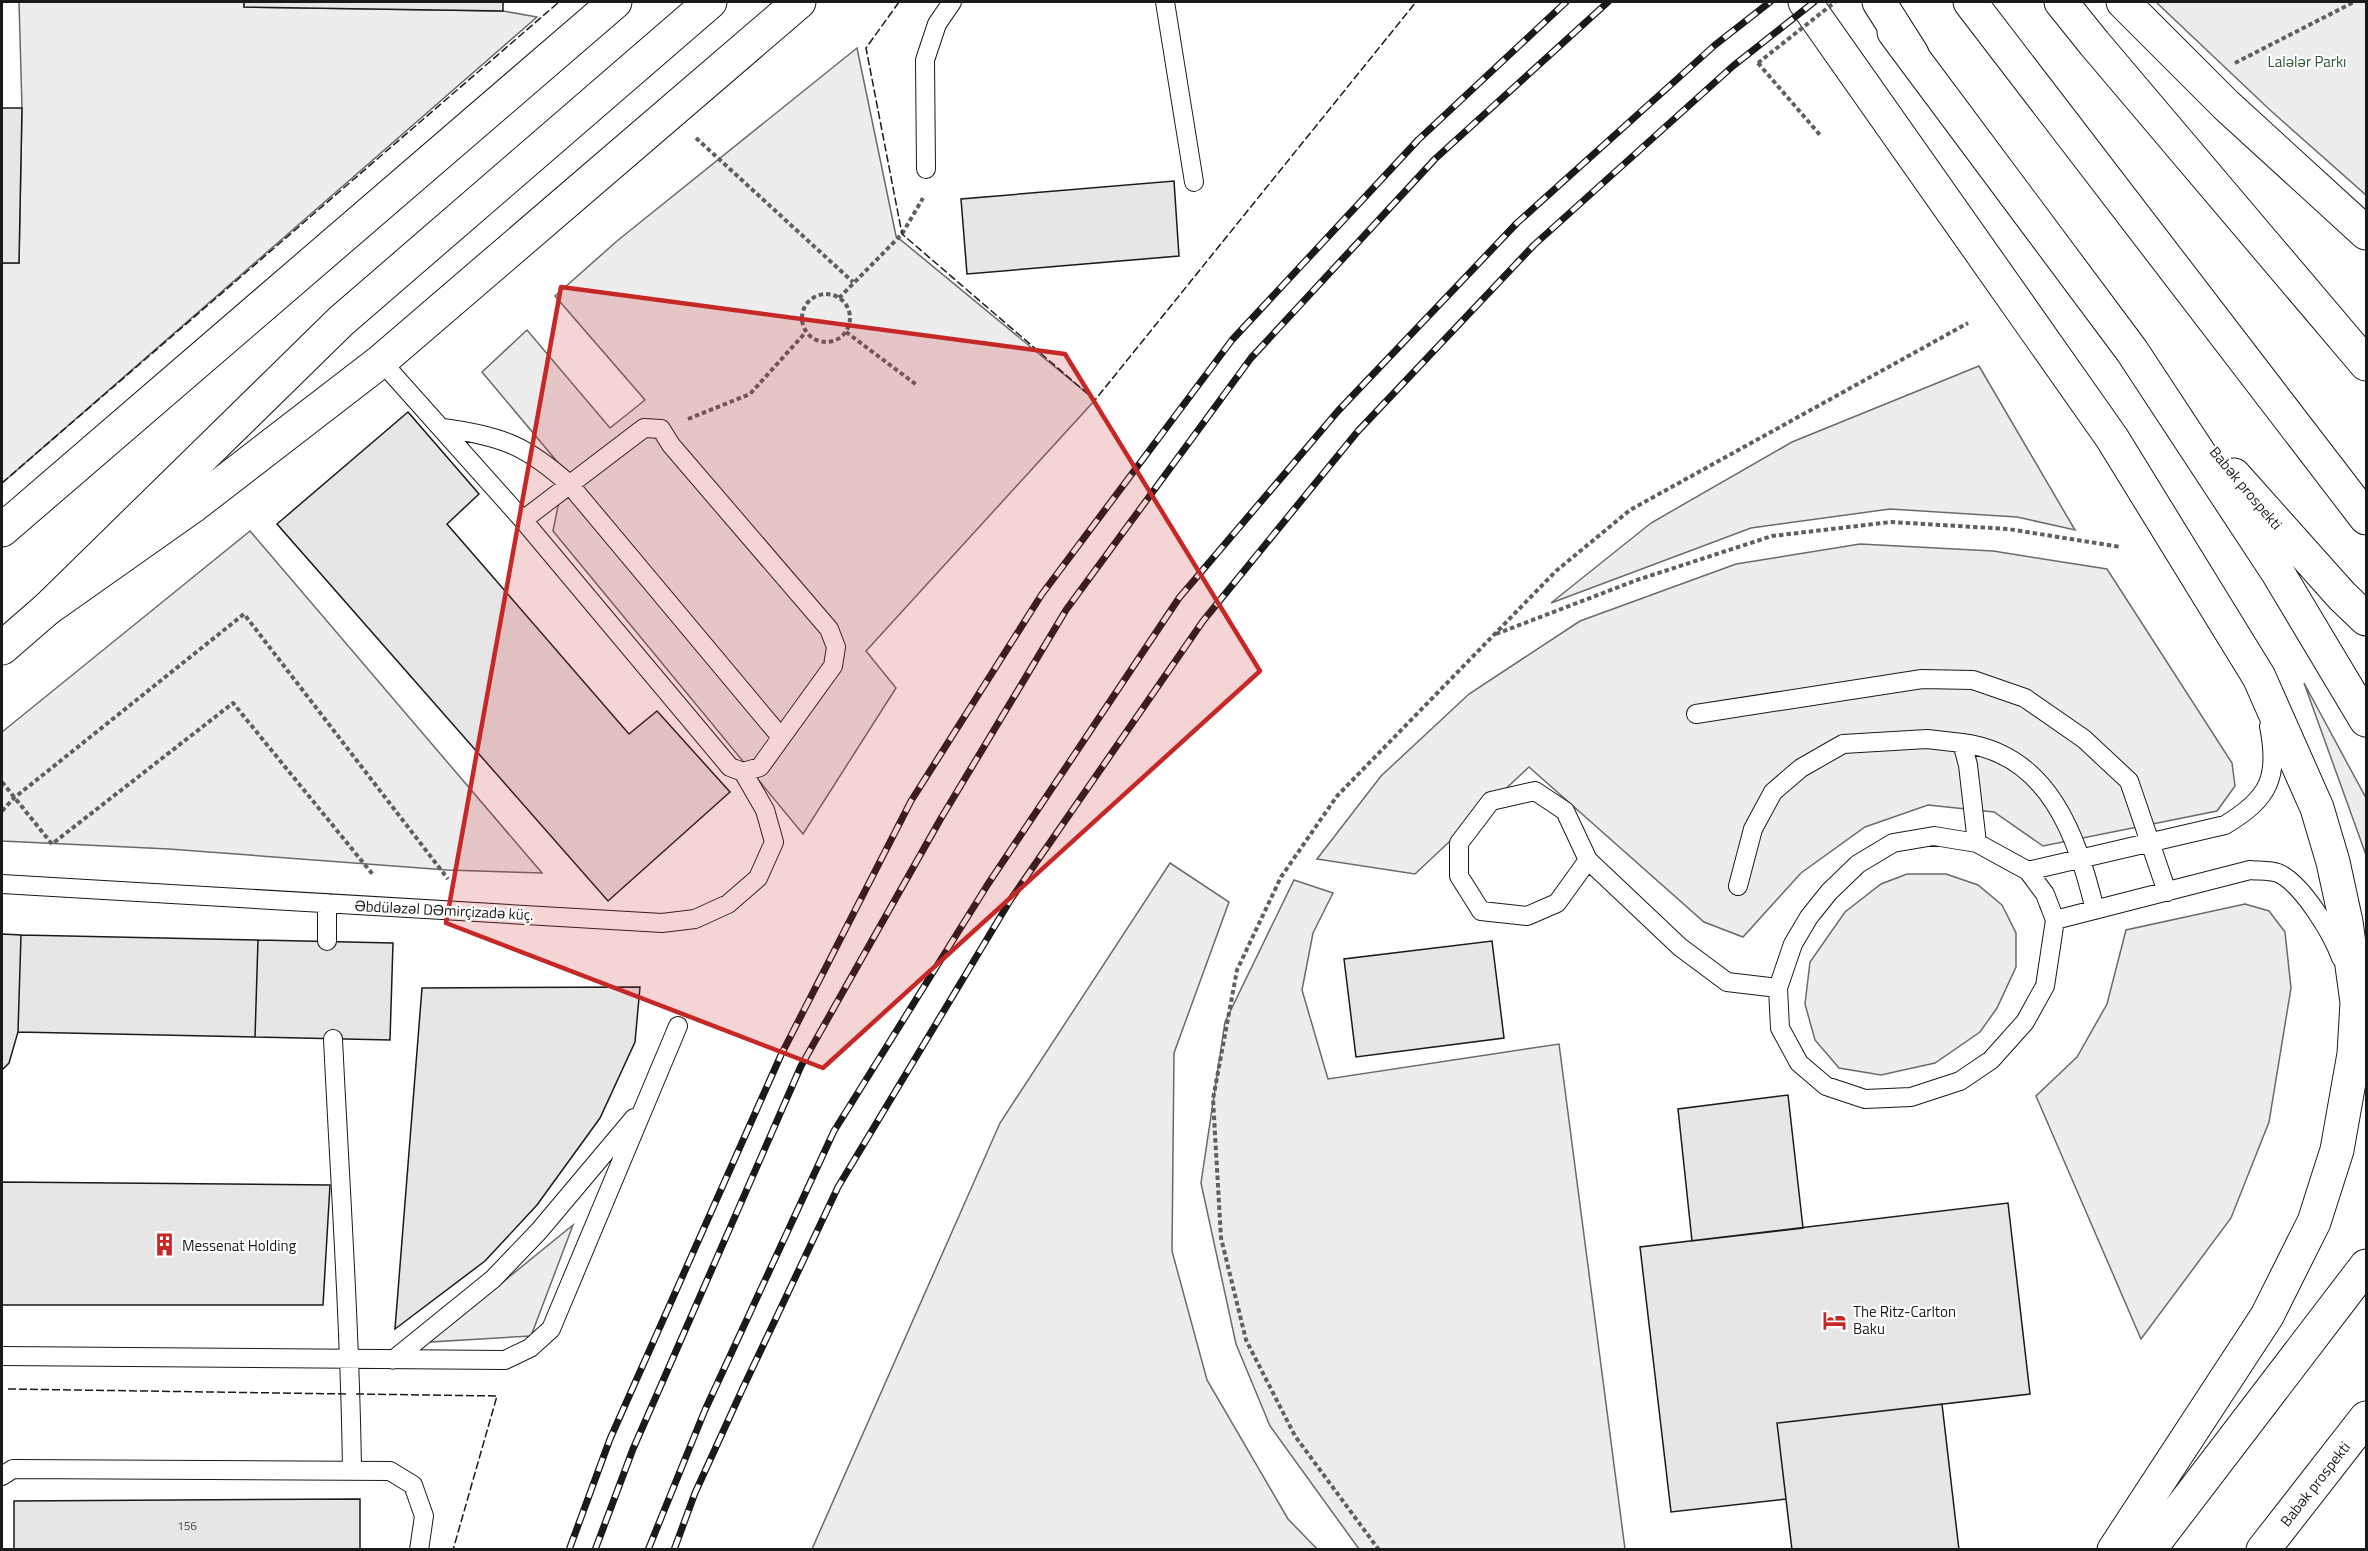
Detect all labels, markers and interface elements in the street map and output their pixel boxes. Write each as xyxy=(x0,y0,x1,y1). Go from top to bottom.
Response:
park label: Lalələr Parkı xyxy=(2268,50,2346,73)
street label: Babək prospekti xyxy=(2204,441,2288,535)
street label: Əbdüləzəl DƏmirçizadə küç. xyxy=(354,894,534,926)
building icon: Messenat Holding xyxy=(151,1232,177,1258)
place label: Messenat Holding xyxy=(182,1234,296,1257)
place label: The Ritz-Carlton Baku xyxy=(1853,1300,1956,1340)
hotel icon: The Ritz-Carlton Baku xyxy=(1822,1307,1848,1333)
street label: Babək prospekti xyxy=(2274,1437,2356,1531)
house number: 156 xyxy=(177,1516,197,1535)

